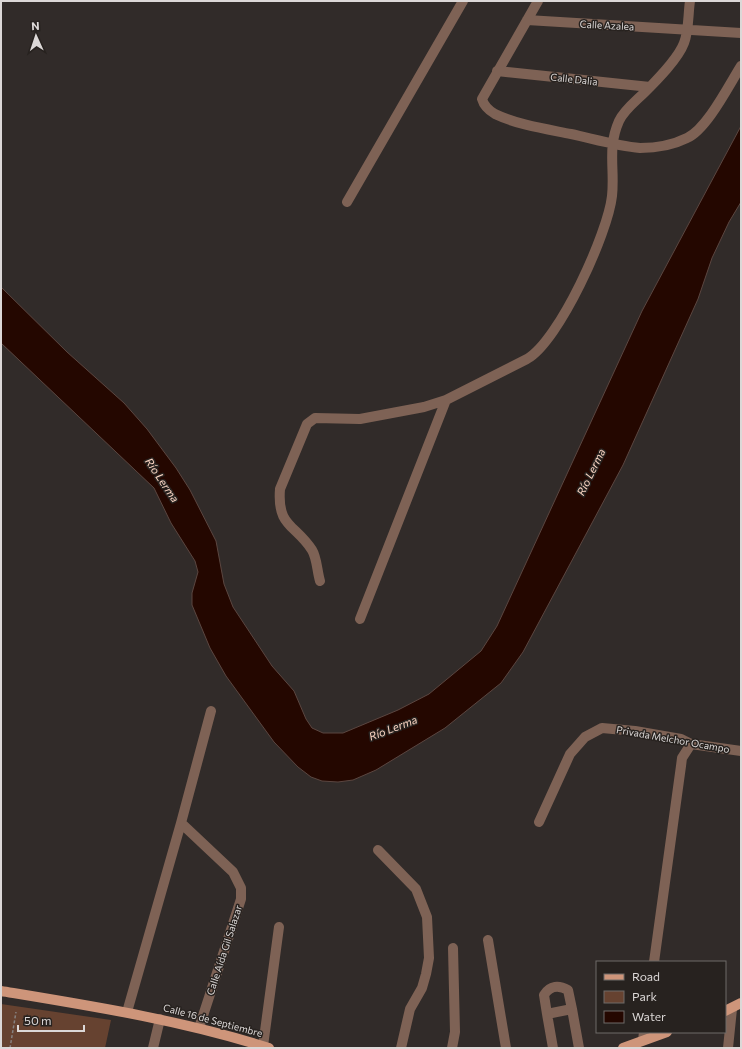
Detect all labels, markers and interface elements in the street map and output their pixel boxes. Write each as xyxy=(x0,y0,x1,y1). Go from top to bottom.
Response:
north arrow xyxy=(16,16,56,56)
street label: Calle Azalea xyxy=(579,18,635,32)
text: N xyxy=(31,19,40,32)
street label: Calle Dalia xyxy=(550,71,598,87)
water label: Río Lerma xyxy=(574,446,608,497)
water label: Río Lerma xyxy=(143,455,182,505)
water label: Río Lerma xyxy=(367,712,419,743)
street label: Privada Melchor Ocampo xyxy=(615,723,731,755)
street label: Calle Aída Gil Salazar xyxy=(204,903,244,997)
legend xyxy=(596,961,726,1033)
text: Road xyxy=(632,969,660,983)
text: Park xyxy=(632,989,658,1003)
street label: Calle 16 de Septiembre xyxy=(162,1001,264,1039)
scale bar xyxy=(18,1007,84,1033)
text: Water xyxy=(632,1009,666,1023)
text: 50 m xyxy=(24,1013,52,1027)

